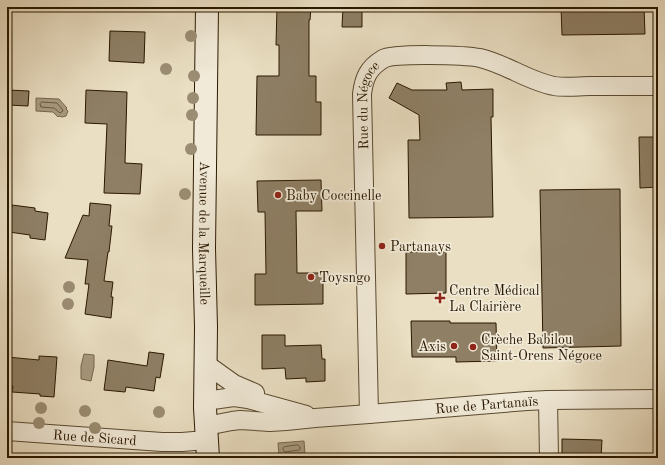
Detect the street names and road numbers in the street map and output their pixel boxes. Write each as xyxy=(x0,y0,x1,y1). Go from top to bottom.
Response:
street label: Rue du Négoce xyxy=(356,59,382,150)
street label: Avenue de la Marqueille xyxy=(196,161,211,305)
street label: Rue de Partanaïs xyxy=(435,394,539,417)
street label: Rue de Sicard xyxy=(52,428,137,448)

